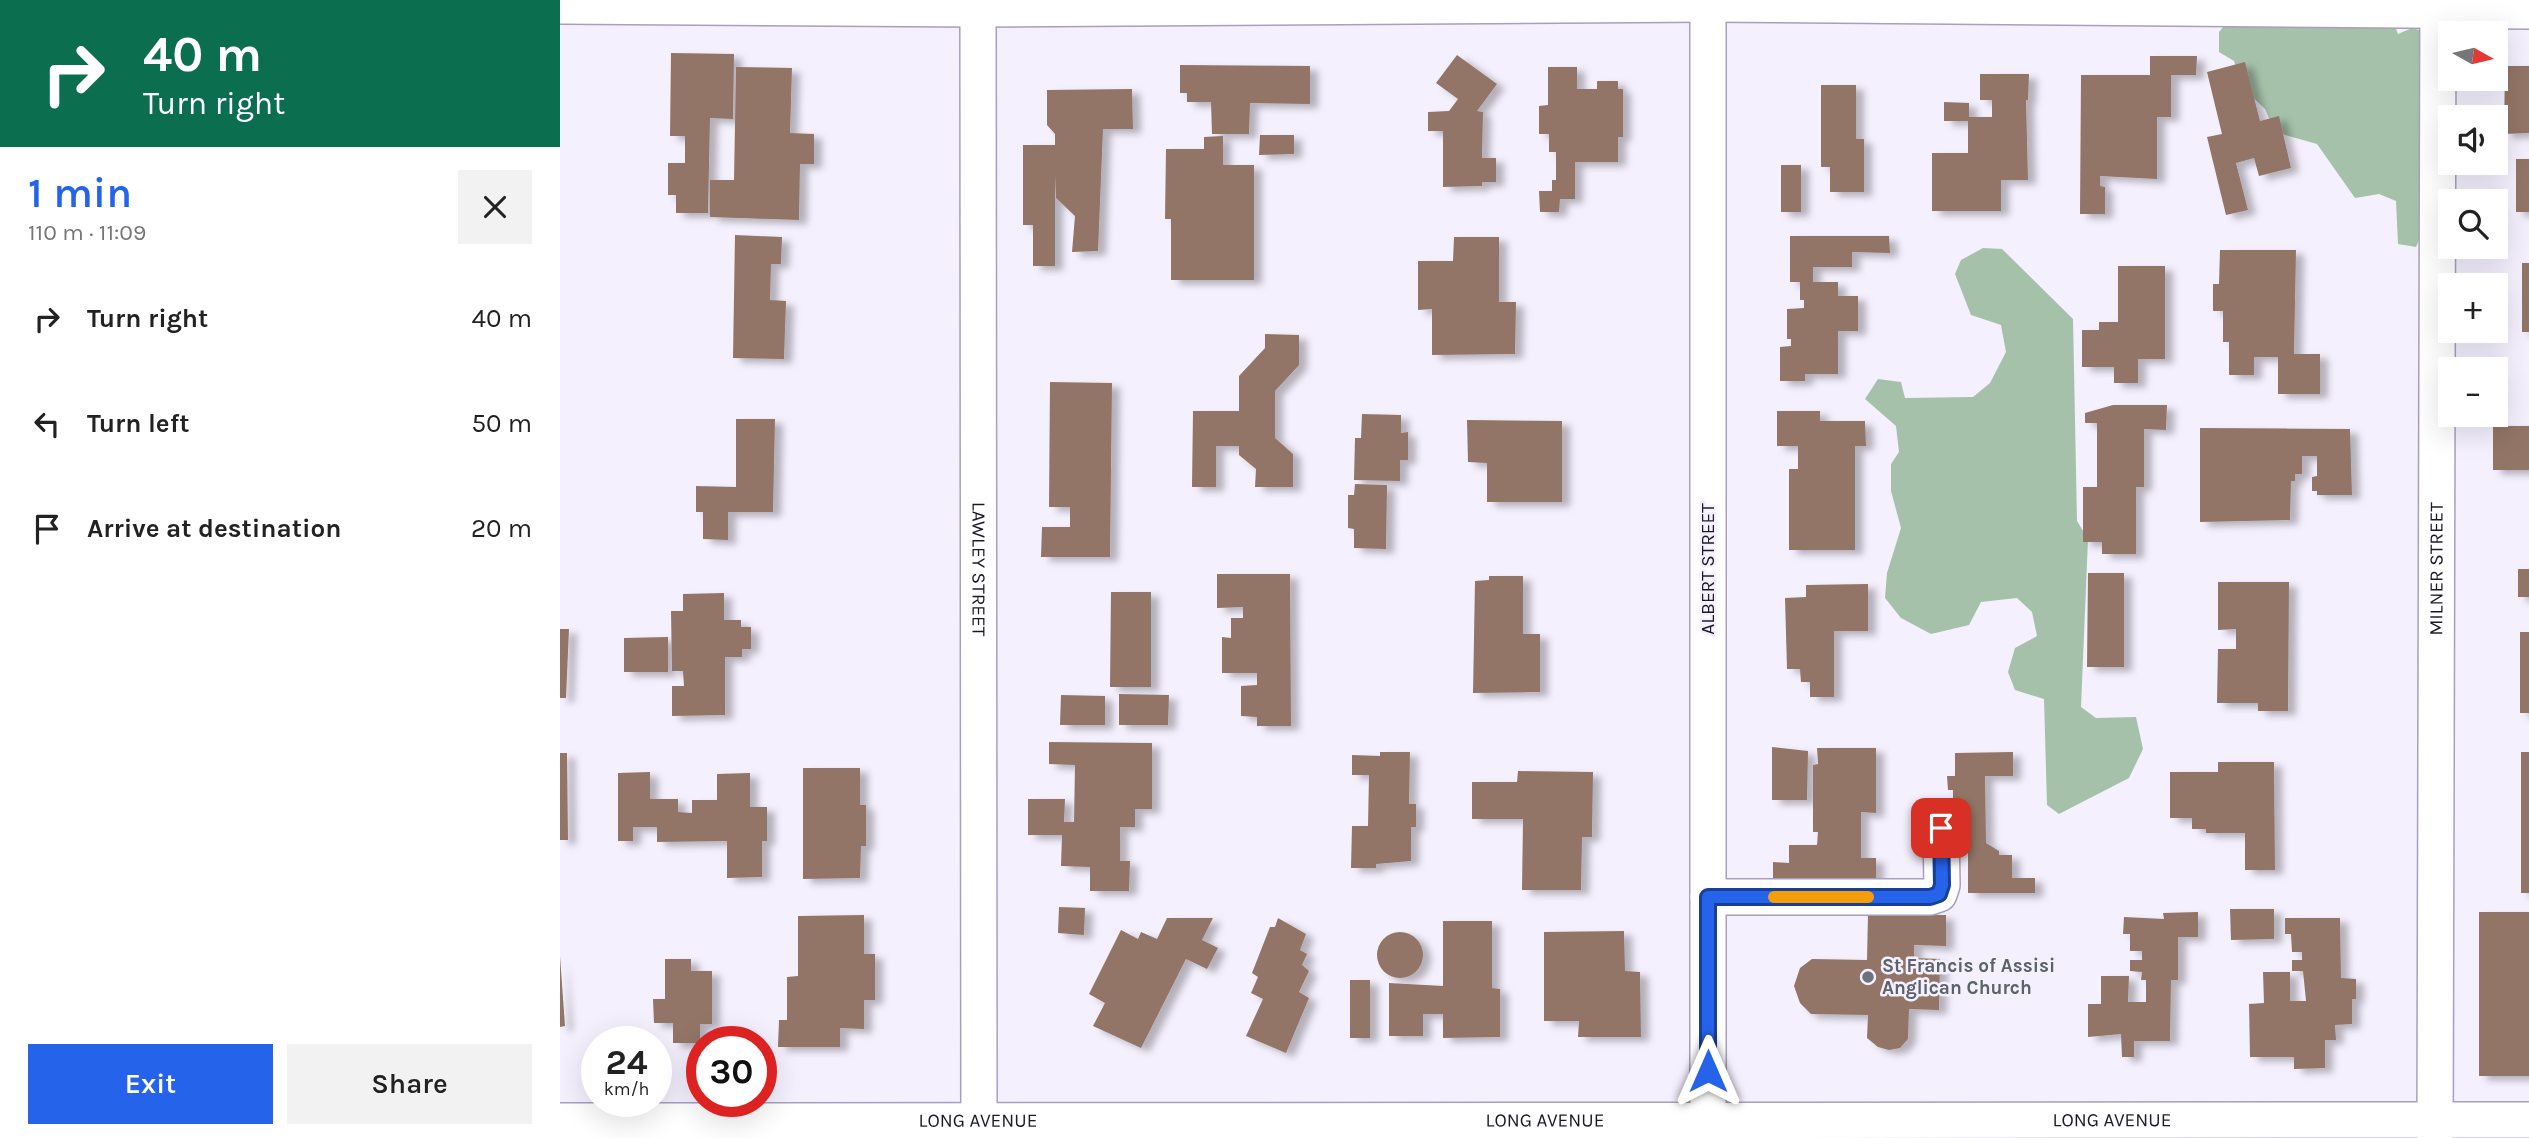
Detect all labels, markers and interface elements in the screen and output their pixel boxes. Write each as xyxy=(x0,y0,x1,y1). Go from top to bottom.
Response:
north arrow xyxy=(2438,21,2508,91)
map controls xyxy=(2438,21,2508,427)
text: 40 m xyxy=(143,26,262,83)
icon: right xyxy=(28,28,119,119)
text: Turn right xyxy=(143,85,285,122)
button: sound xyxy=(2438,105,2508,175)
text: 1 min xyxy=(28,168,132,218)
button: close xyxy=(458,170,532,244)
button: search xyxy=(2438,189,2508,259)
text: 110 m · 11:09 xyxy=(28,219,146,246)
button: + xyxy=(2438,273,2508,343)
icon: right xyxy=(28,300,66,338)
text: Turn right xyxy=(87,303,208,334)
text: 40 m xyxy=(472,303,532,334)
button: − xyxy=(2438,357,2508,427)
icon: left xyxy=(28,405,66,443)
text: Turn left xyxy=(87,408,189,439)
text: 50 m xyxy=(471,408,532,439)
street label: LAWLEY STREET xyxy=(967,502,990,637)
street label: MILNER STREET xyxy=(2425,502,2448,636)
street label: ALBERT STREET xyxy=(1697,503,1719,635)
icon: arrive xyxy=(28,510,66,548)
text: Arrive at destination xyxy=(87,513,341,544)
text: 20 m xyxy=(471,513,532,544)
pin xyxy=(1911,798,1971,858)
icon: arrive xyxy=(1922,809,1960,847)
place label: St Francis of Assisi Anglican Church xyxy=(1882,955,2055,999)
marker: St Francis of Assisi Anglican Church xyxy=(1860,969,1876,985)
speed limit sign: 30 xyxy=(686,1026,777,1117)
position arrow xyxy=(1671,1034,1745,1108)
text: 24 xyxy=(606,1042,648,1083)
button: Exit xyxy=(28,1044,273,1124)
button: Share xyxy=(287,1044,532,1124)
text: km/h xyxy=(604,1078,649,1100)
street label: LONG AVENUE xyxy=(1486,1109,1604,1132)
street label: LONG AVENUE xyxy=(2053,1109,2171,1131)
street label: LONG AVENUE xyxy=(919,1110,1037,1132)

